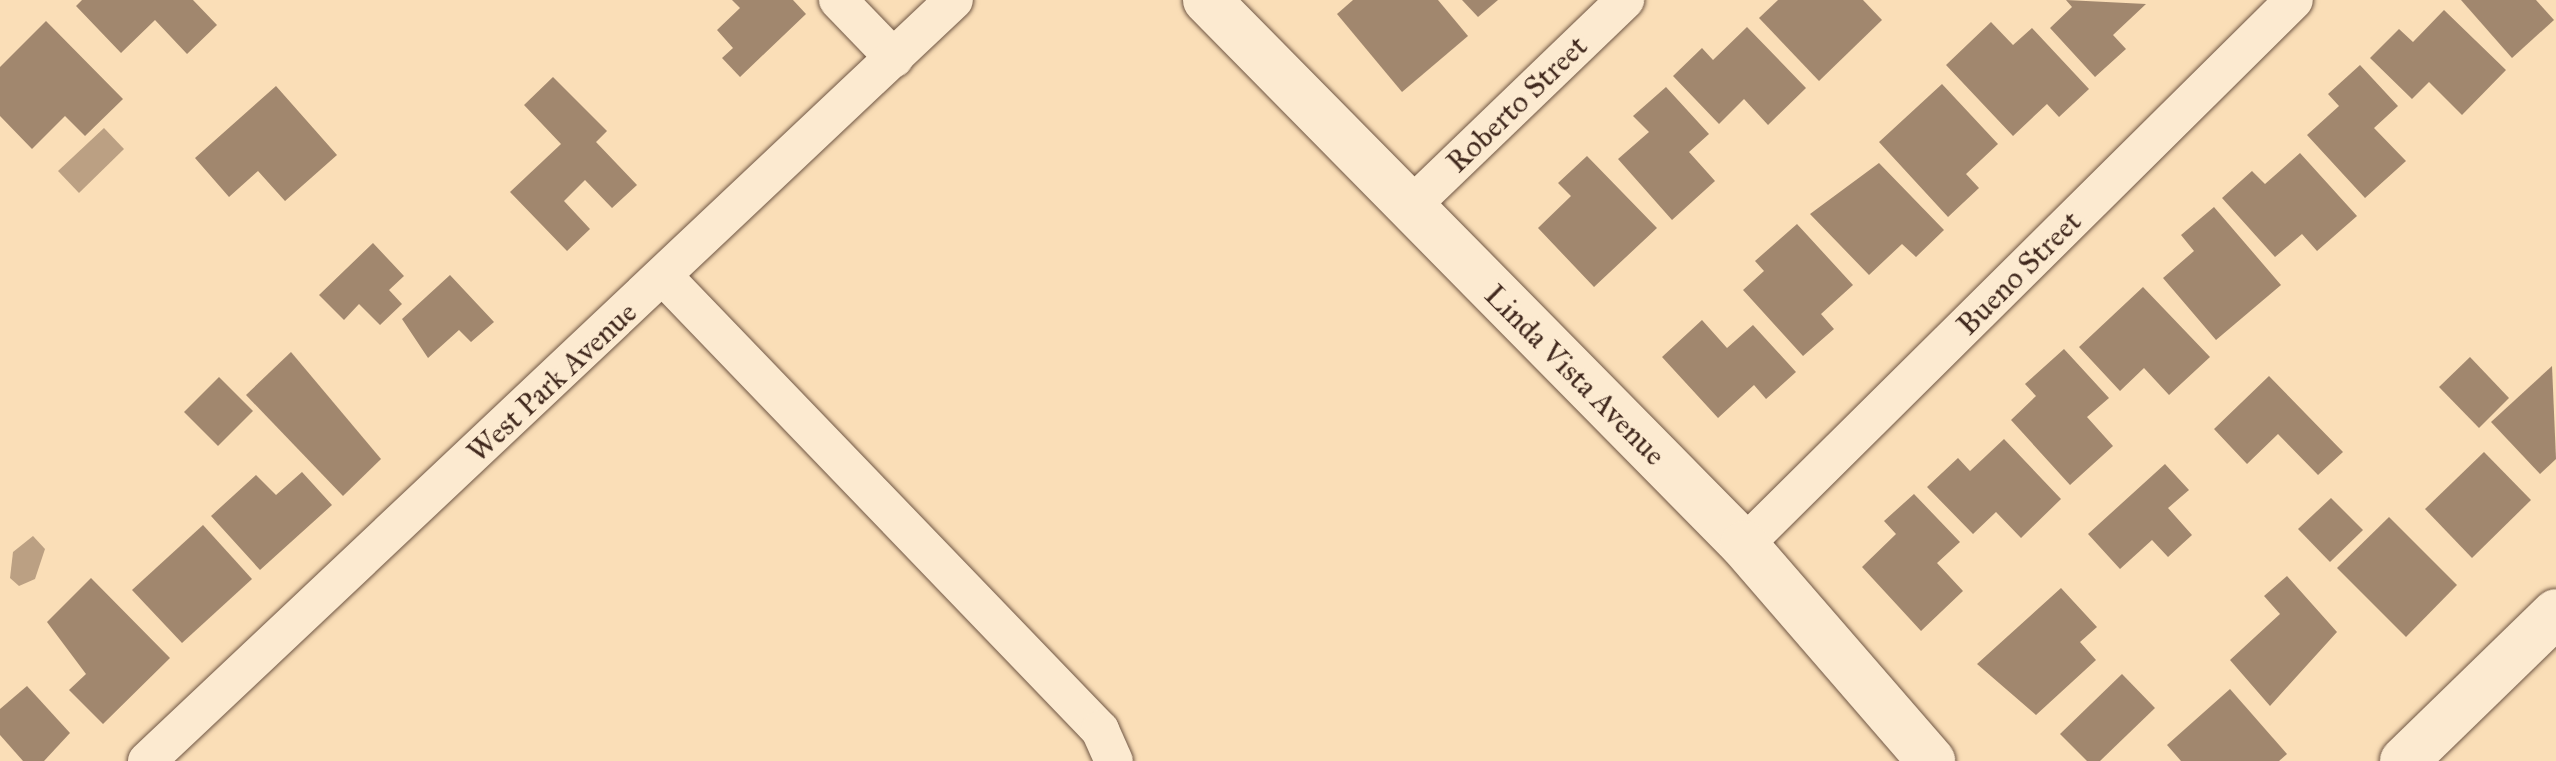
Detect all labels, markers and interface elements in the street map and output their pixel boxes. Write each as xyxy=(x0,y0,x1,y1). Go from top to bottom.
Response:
street label: Roberto Street xyxy=(1439,28,1595,180)
street label: Bueno Street xyxy=(1949,203,2089,343)
street label: Linda Vista Avenue xyxy=(1477,277,1673,473)
street label: West Park Avenue xyxy=(460,294,644,470)

